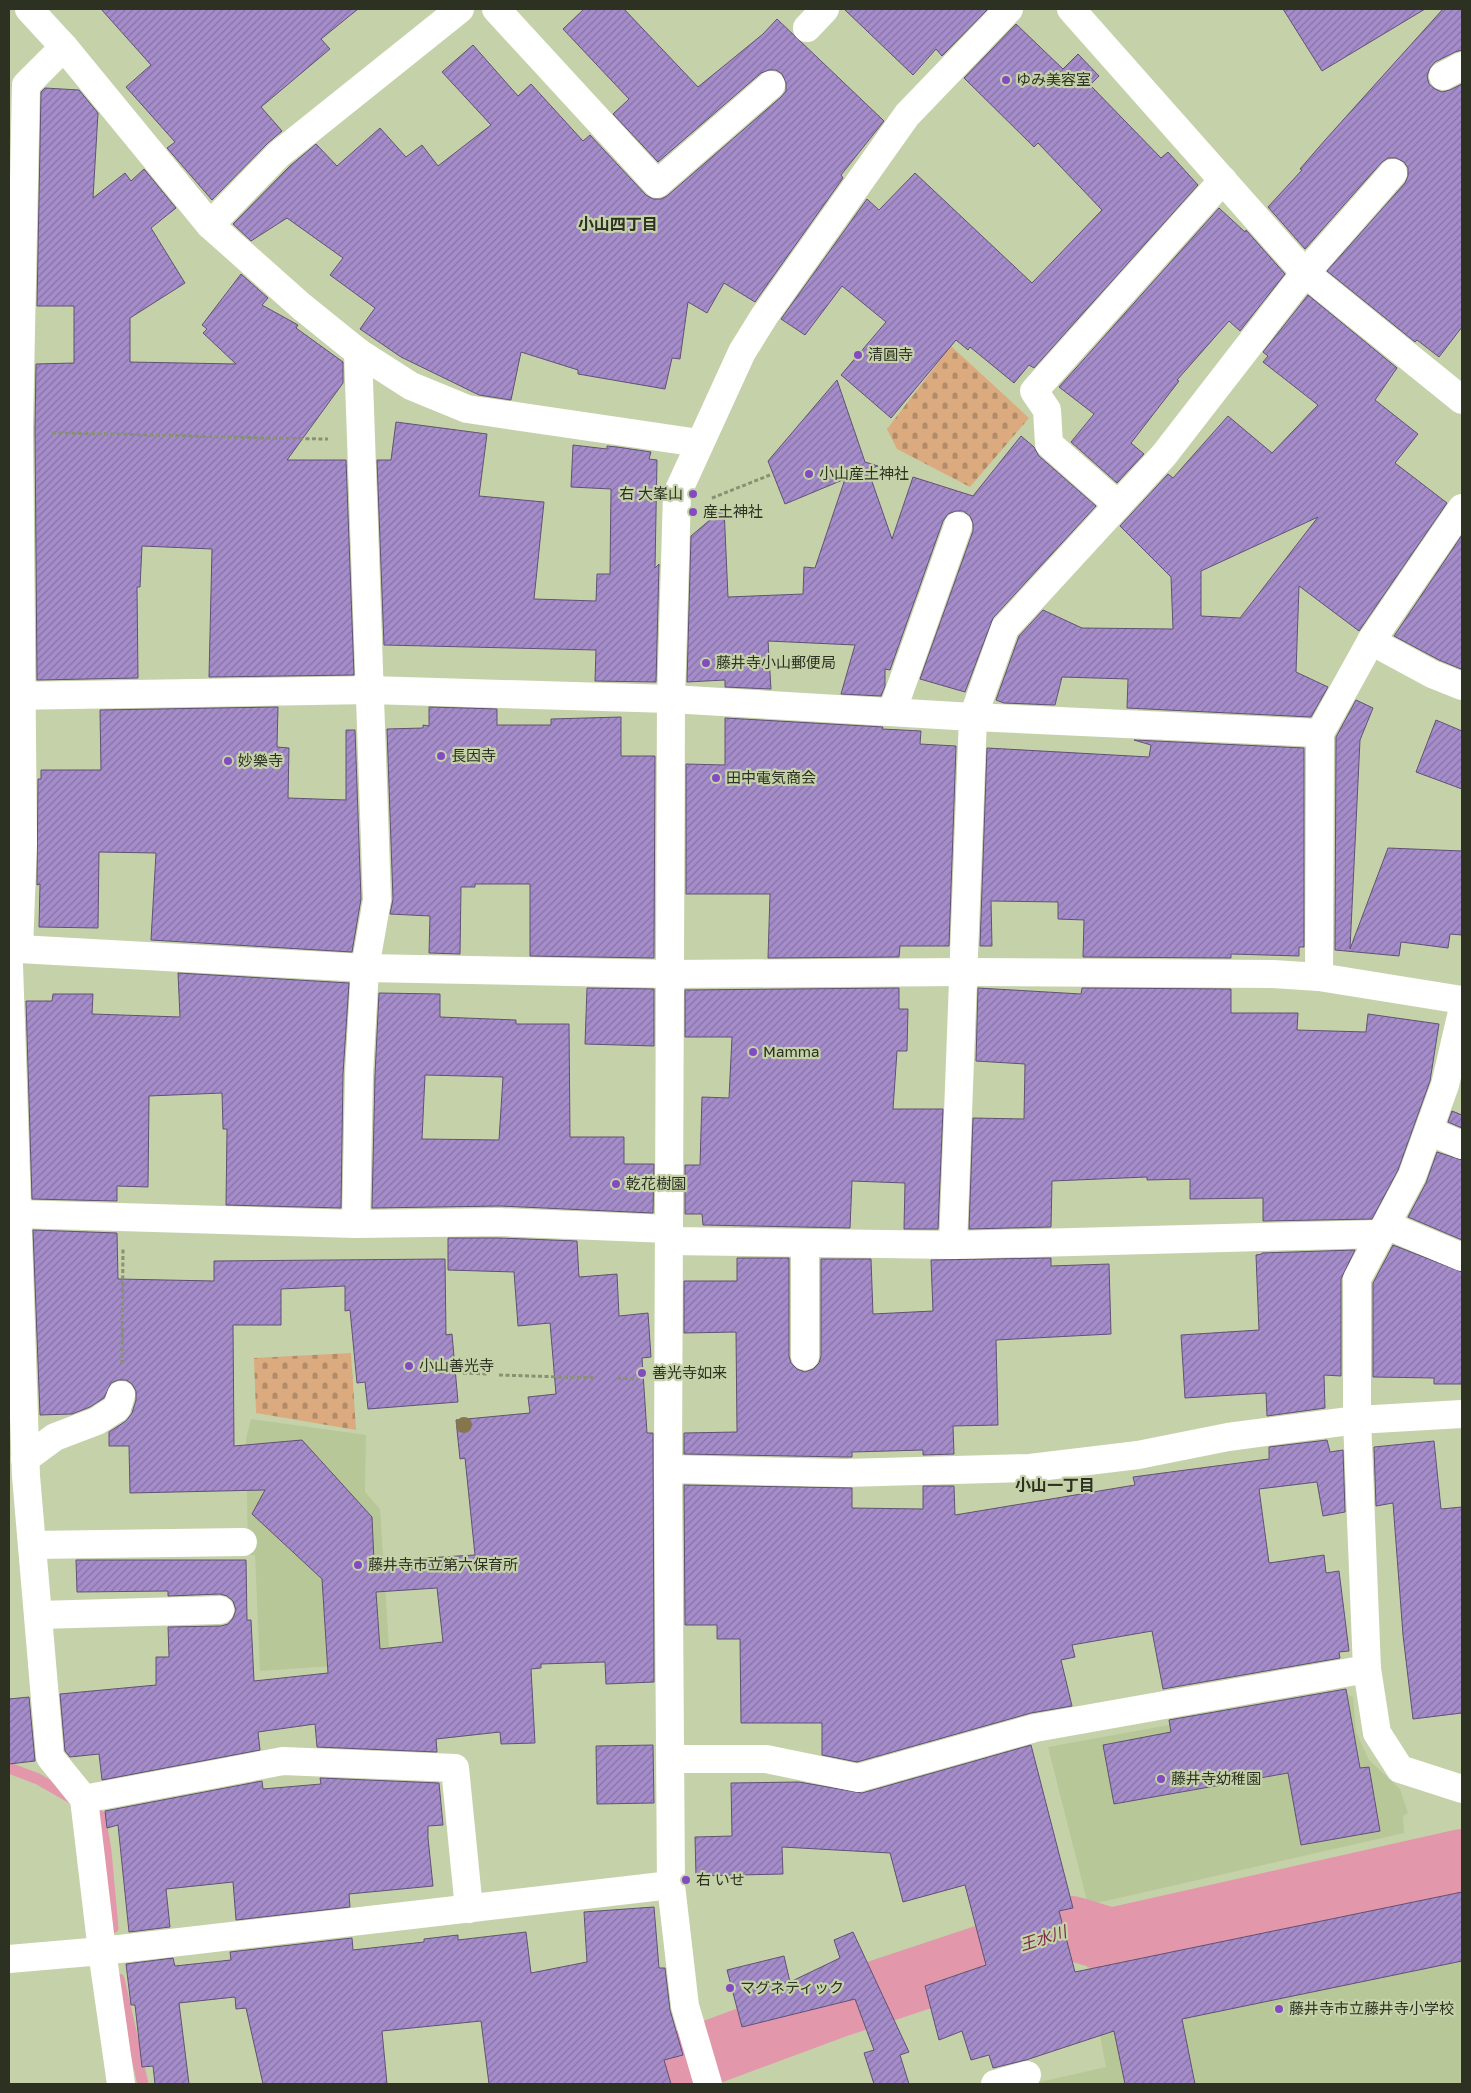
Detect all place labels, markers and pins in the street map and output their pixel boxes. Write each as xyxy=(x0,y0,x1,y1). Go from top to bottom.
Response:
place label: ゆみ美容室 xyxy=(1016,70,1091,88)
marker: ゆみ美容室 xyxy=(1000,74,1012,86)
place label: 清圓寺 xyxy=(868,345,913,363)
marker: 清圓寺 xyxy=(852,349,864,361)
place label: 小山産土神社 xyxy=(819,464,909,482)
marker: 小山産土神社 xyxy=(803,468,815,480)
place label: 右 大峯山 xyxy=(619,484,683,502)
marker: 右 大峯山 xyxy=(687,488,699,500)
place label: 産土神社 xyxy=(703,502,763,520)
marker: 産土神社 xyxy=(687,506,699,518)
place label: 藤井寺小山郵便局 xyxy=(716,653,836,671)
marker: 藤井寺小山郵便局 xyxy=(700,657,712,669)
place label: 長因寺 xyxy=(451,746,496,764)
marker: 長因寺 xyxy=(435,750,447,762)
place label: 妙樂寺 xyxy=(238,751,283,769)
marker: 妙樂寺 xyxy=(222,755,234,767)
place label: 田中電気商会 xyxy=(726,768,816,786)
marker: 田中電気商会 xyxy=(710,772,722,784)
place label: Mamma xyxy=(763,1042,819,1060)
marker: Mamma xyxy=(747,1046,759,1058)
place label: 乾花樹園 xyxy=(626,1174,686,1192)
marker: 乾花樹園 xyxy=(610,1178,622,1190)
place label: 小山善光寺 xyxy=(419,1356,494,1374)
marker: 小山善光寺 xyxy=(403,1360,415,1372)
place label: 善光寺如来 xyxy=(652,1363,727,1381)
marker: 善光寺如来 xyxy=(636,1367,648,1379)
place label: 藤井寺市立第六保育所 xyxy=(368,1555,518,1573)
marker: 藤井寺市立第六保育所 xyxy=(352,1559,364,1571)
place label: 藤井寺幼稚園 xyxy=(1171,1769,1261,1787)
marker: 藤井寺幼稚園 xyxy=(1155,1773,1167,1785)
place label: 右 いせ xyxy=(696,1870,745,1888)
marker: 右 いせ xyxy=(680,1874,692,1886)
place label: マグネティック xyxy=(740,1978,844,1996)
marker: マグネティック xyxy=(724,1982,736,1994)
place label: 藤井寺市立藤井寺小学校 xyxy=(1289,1999,1454,2017)
marker: 藤井寺市立藤井寺小学校 xyxy=(1273,2003,1285,2015)

